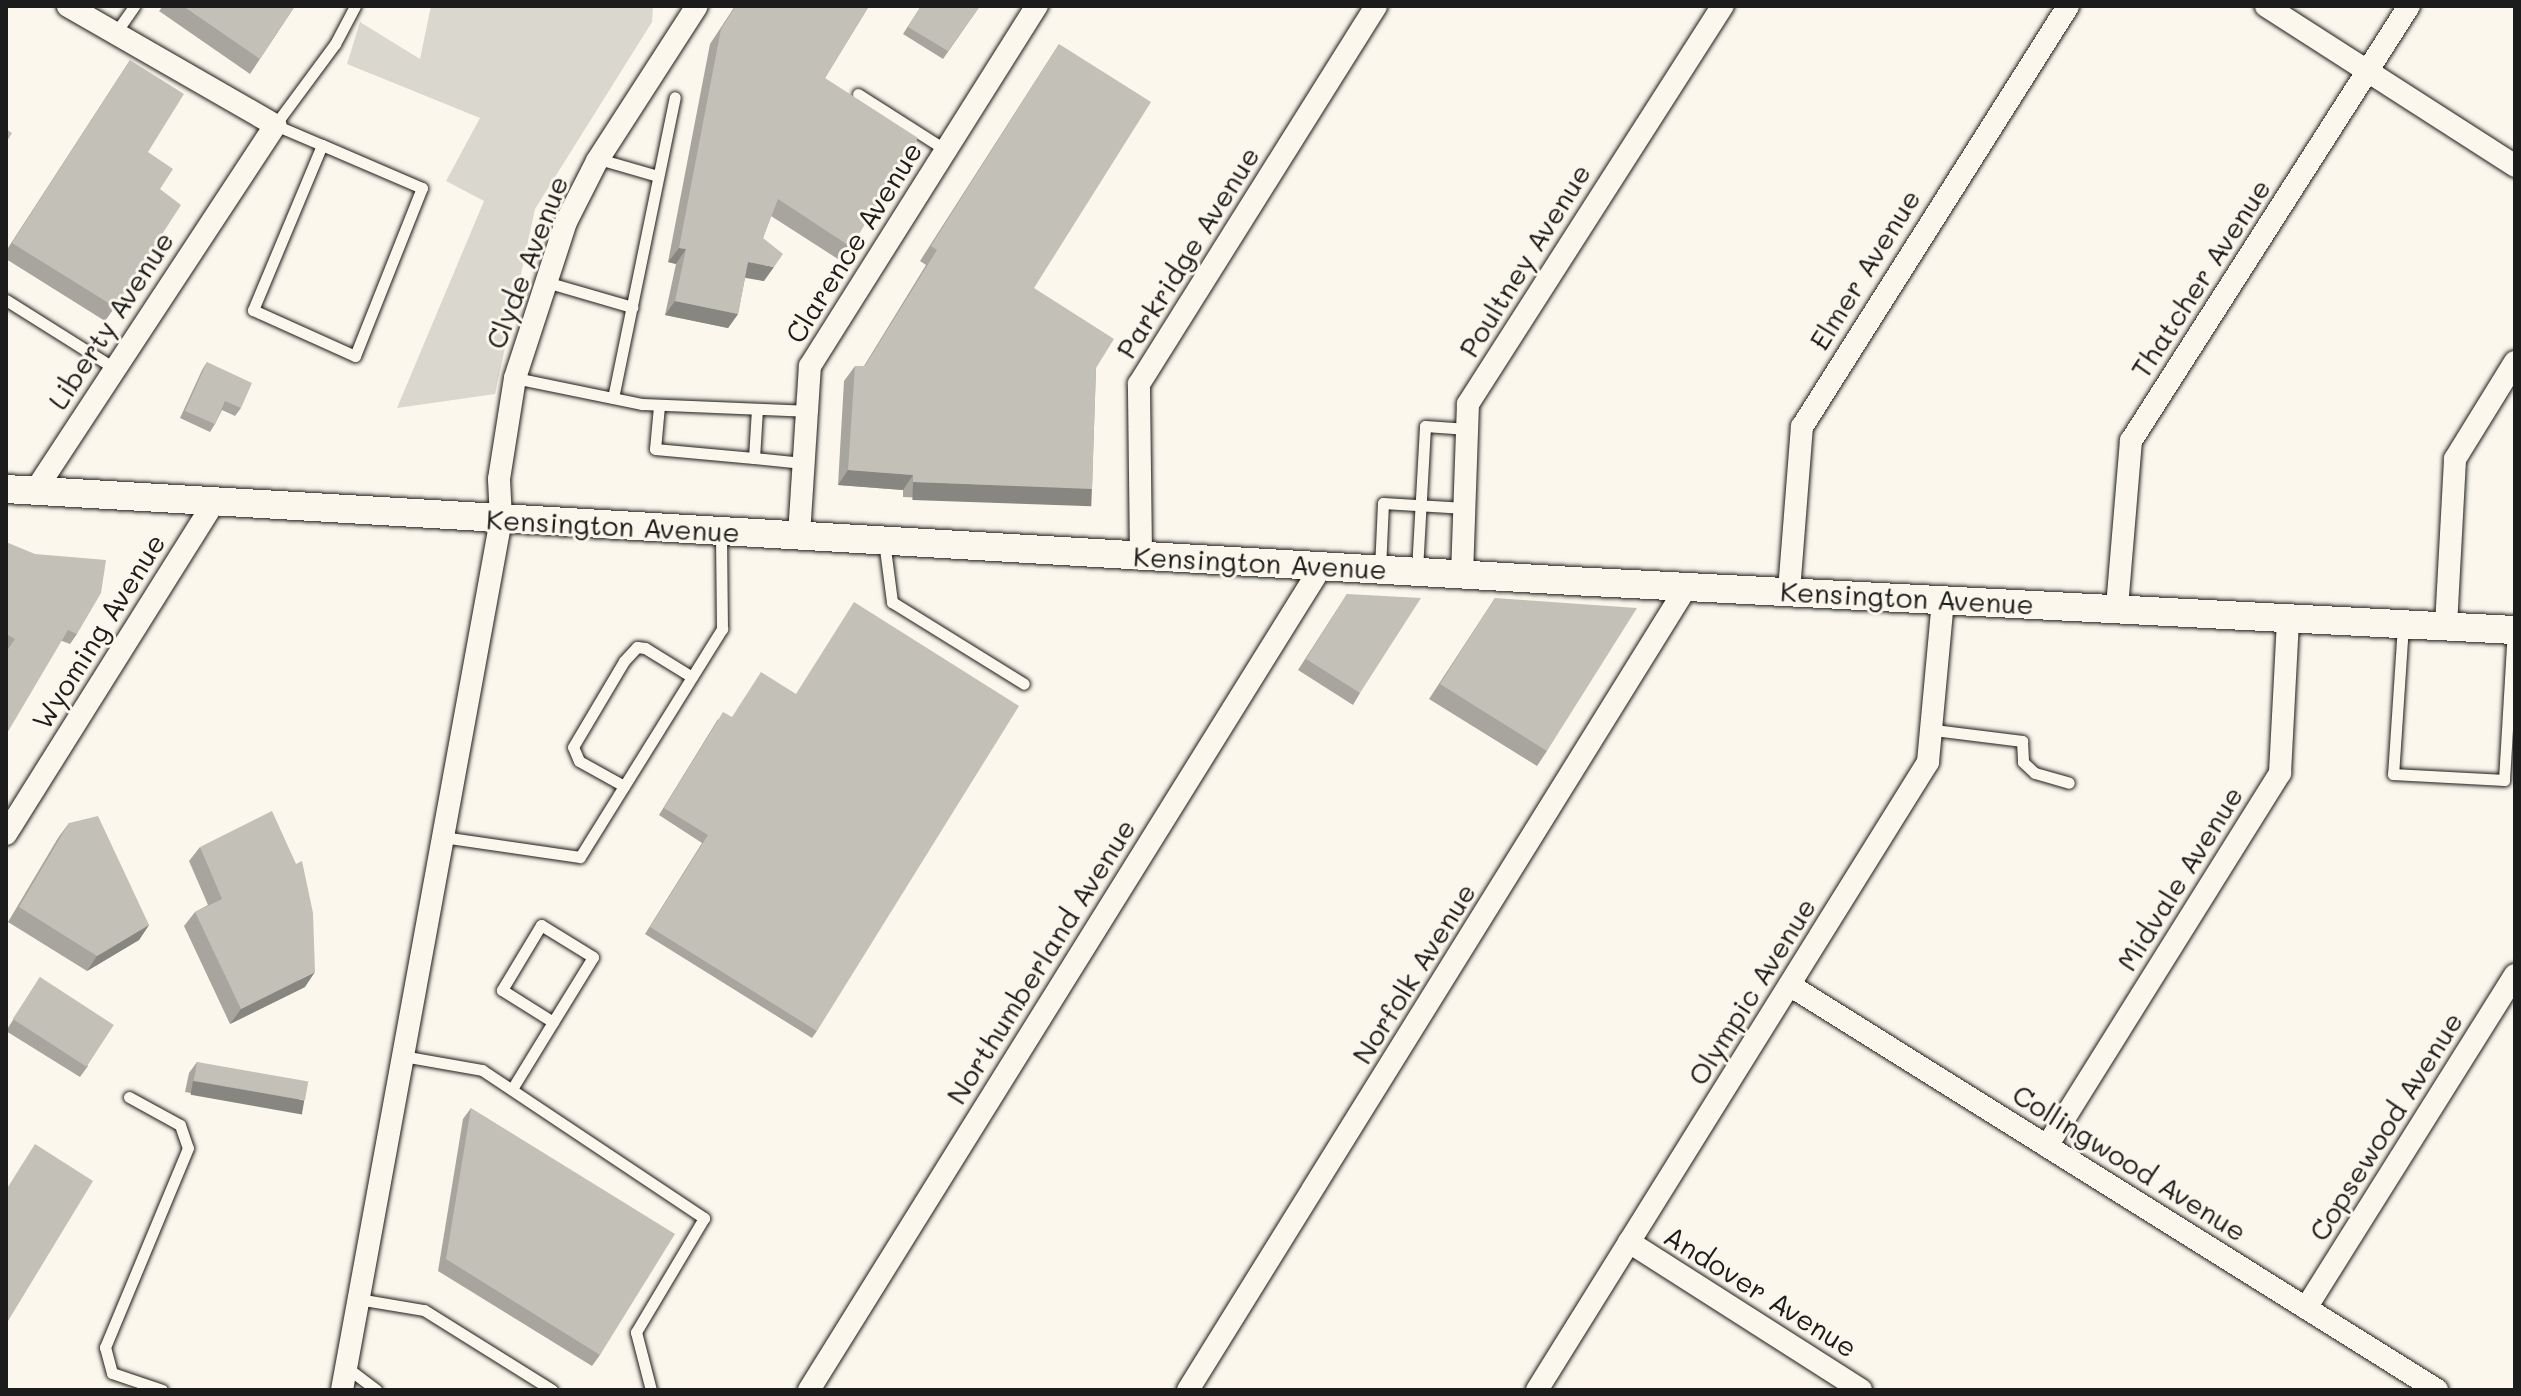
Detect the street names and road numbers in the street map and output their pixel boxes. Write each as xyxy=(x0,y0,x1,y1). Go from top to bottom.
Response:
street label: Clarence Avenue xyxy=(778,135,928,349)
street label: Parkridge Avenue xyxy=(1108,140,1266,364)
street label: Poultney Avenue xyxy=(1451,157,1597,363)
street label: Clyde Avenue xyxy=(478,171,574,353)
street label: Thatcher Avenue xyxy=(2123,172,2277,384)
street label: Elmer Avenue xyxy=(1801,183,1927,355)
street label: Liberty Avenue xyxy=(40,225,180,415)
street label: Kensington Avenue xyxy=(485,502,741,548)
street label: Wyoming Avenue xyxy=(24,527,172,735)
street label: Kensington Avenue xyxy=(1132,539,1388,585)
street label: Kensington Avenue xyxy=(1779,574,2035,620)
street label: Midvale Avenue xyxy=(2109,780,2249,976)
street label: Northumberland Avenue xyxy=(938,812,1142,1110)
street label: Norfolk Avenue xyxy=(1344,877,1482,1069)
street label: Olympic Avenue xyxy=(1680,891,1822,1091)
street label: Copsewood Avenue xyxy=(2301,1005,2469,1247)
street label: Collingwood Avenue xyxy=(2007,1076,2253,1248)
street label: Andover Avenue xyxy=(1658,1218,1864,1364)

